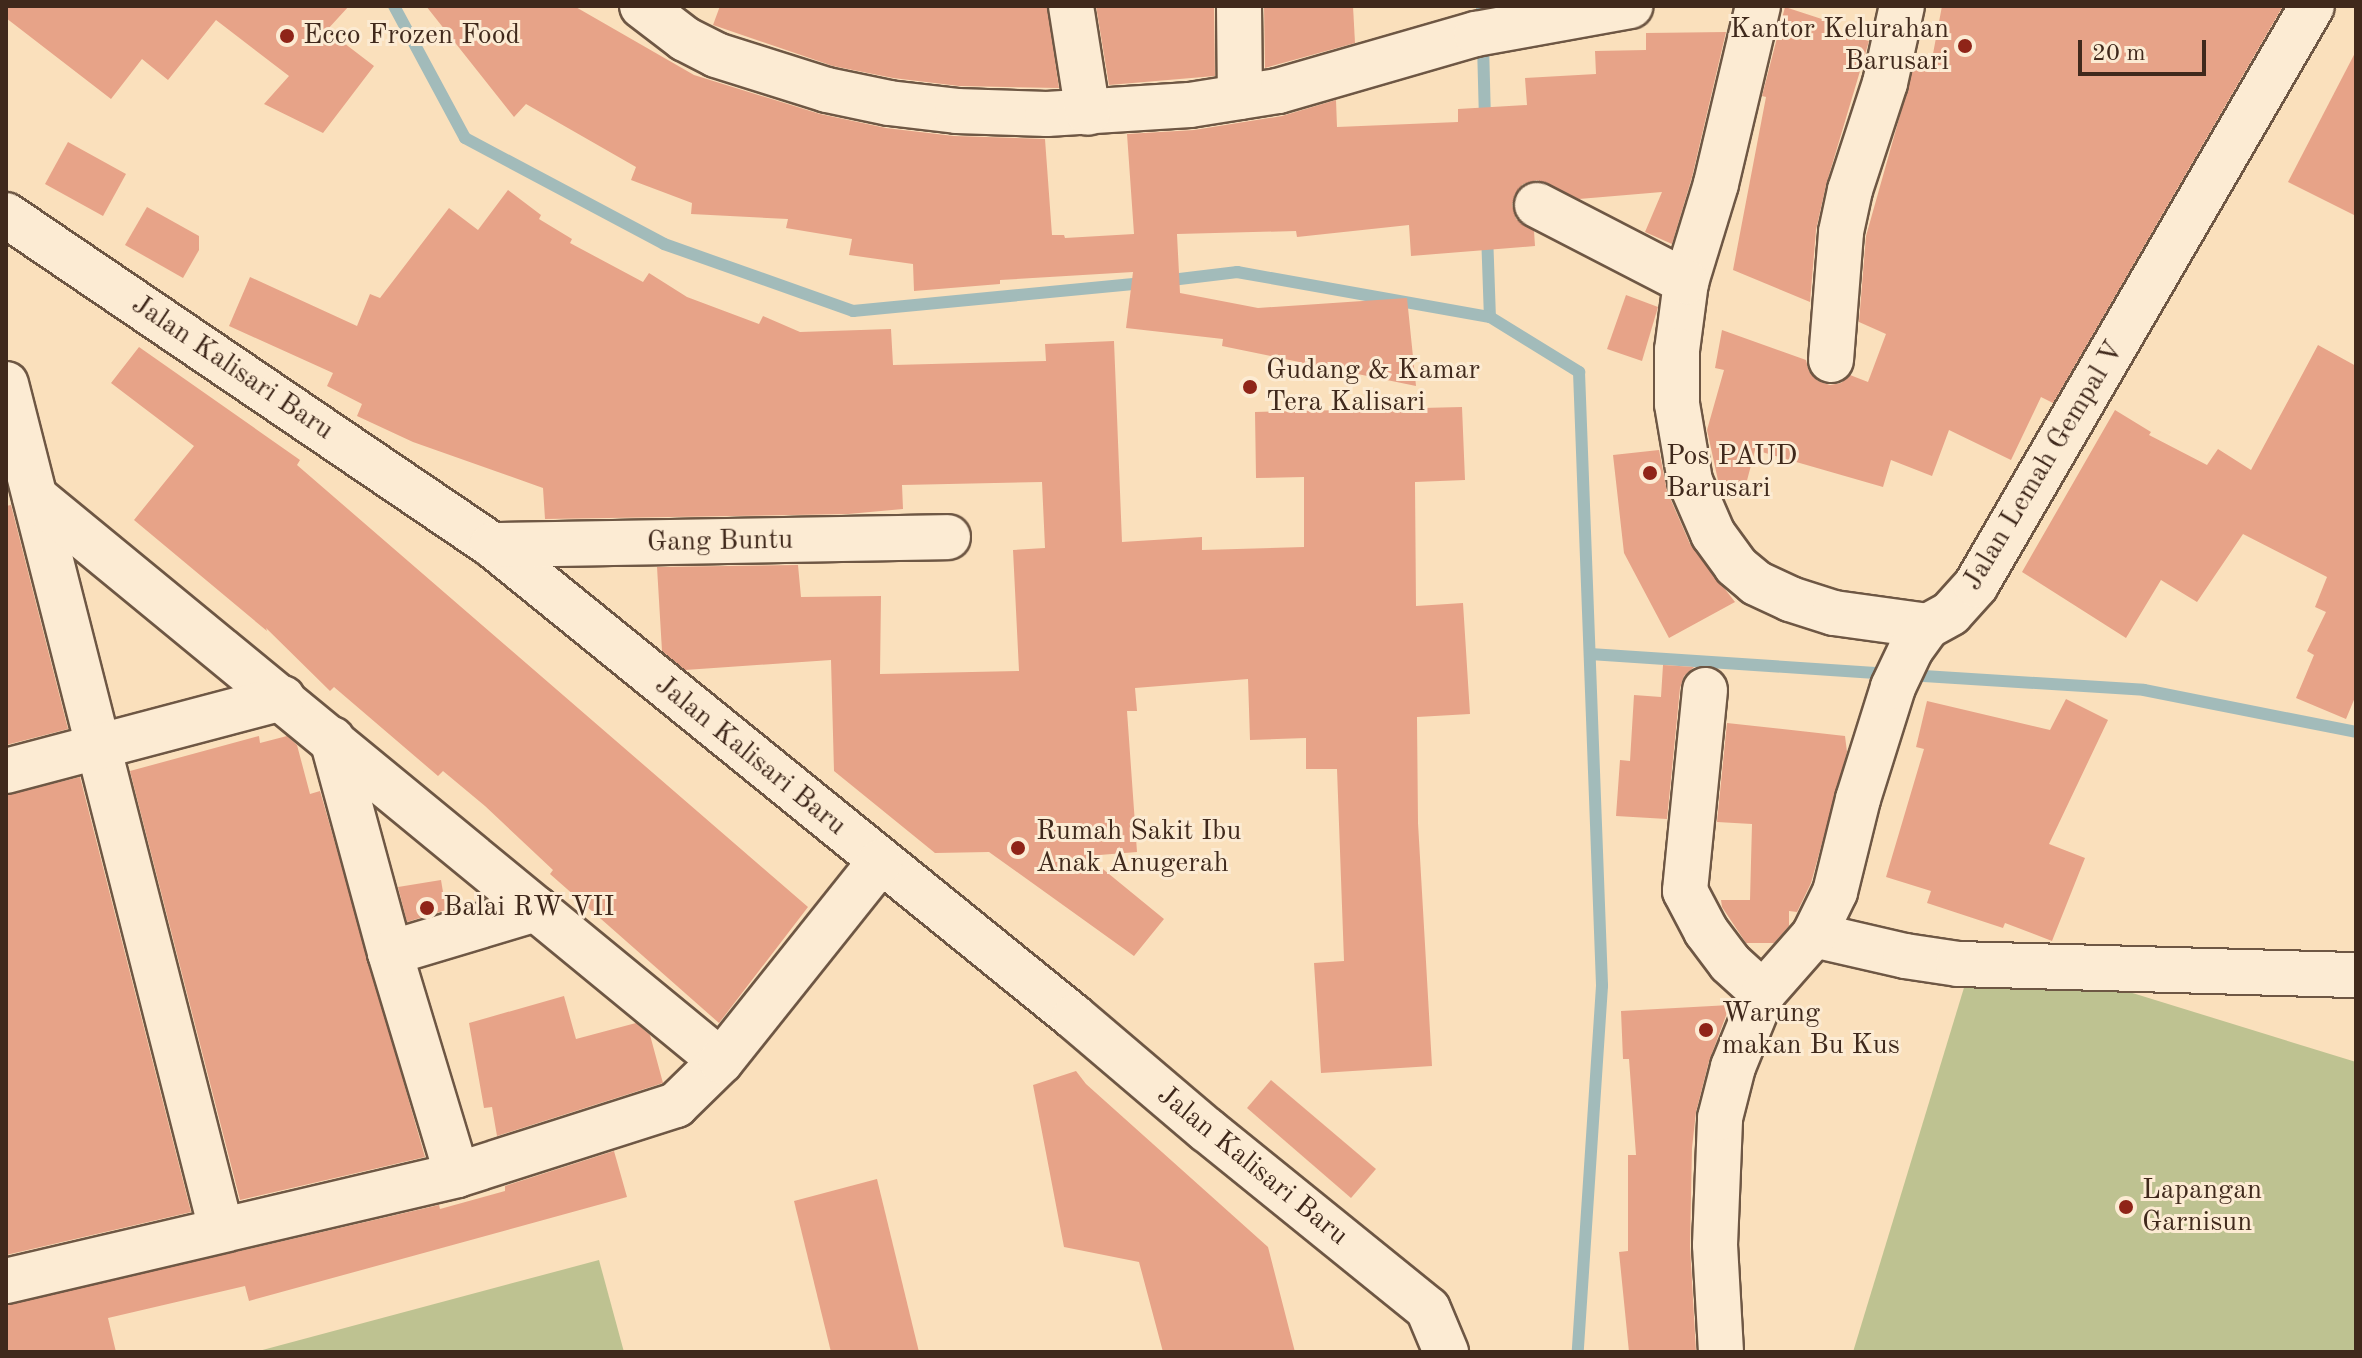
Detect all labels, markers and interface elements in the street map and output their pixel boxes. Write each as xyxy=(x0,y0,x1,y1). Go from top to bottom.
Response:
place label: Kantor Kelurahan Barusari xyxy=(1730,13,1949,79)
place label: Ecco Frozen Food xyxy=(303,19,520,53)
scale bar xyxy=(2082,24,2210,74)
marker: Ecco Frozen Food xyxy=(278,27,296,45)
marker: Kantor Kelurahan Barusari xyxy=(1956,37,1974,55)
text: 20 m xyxy=(2092,42,2146,66)
street label: Jalan Kalisari Baru xyxy=(125,288,339,448)
street label: Jalan Lemah Gempal V xyxy=(1956,335,2132,597)
place label: Gudang & Kamar Tera Kalisari xyxy=(1266,354,1480,420)
marker: Gudang & Kamar Tera Kalisari xyxy=(1241,378,1259,396)
place label: Pos PAUD Barusari xyxy=(1666,440,1797,506)
marker: Pos PAUD Barusari xyxy=(1641,464,1659,482)
street label: Gang Buntu xyxy=(647,524,793,560)
street label: Jalan Kalisari Baru xyxy=(648,669,852,843)
place label: Rumah Sakit Ibu Anak Anugerah xyxy=(1036,815,1241,881)
marker: Rumah Sakit Ibu Anak Anugerah xyxy=(1007,837,1029,859)
place label: Balai RW VII xyxy=(443,891,614,925)
marker: Balai RW VII xyxy=(418,899,436,917)
place label: Warung makan Bu Kus xyxy=(1722,997,1900,1063)
marker: Warung makan Bu Kus xyxy=(1697,1021,1715,1039)
street label: Jalan Kalisari Baru xyxy=(1150,1079,1354,1253)
place label: Lapangan Garnisun xyxy=(2142,1174,2262,1240)
marker: Lapangan Garnisun xyxy=(2117,1198,2135,1216)

